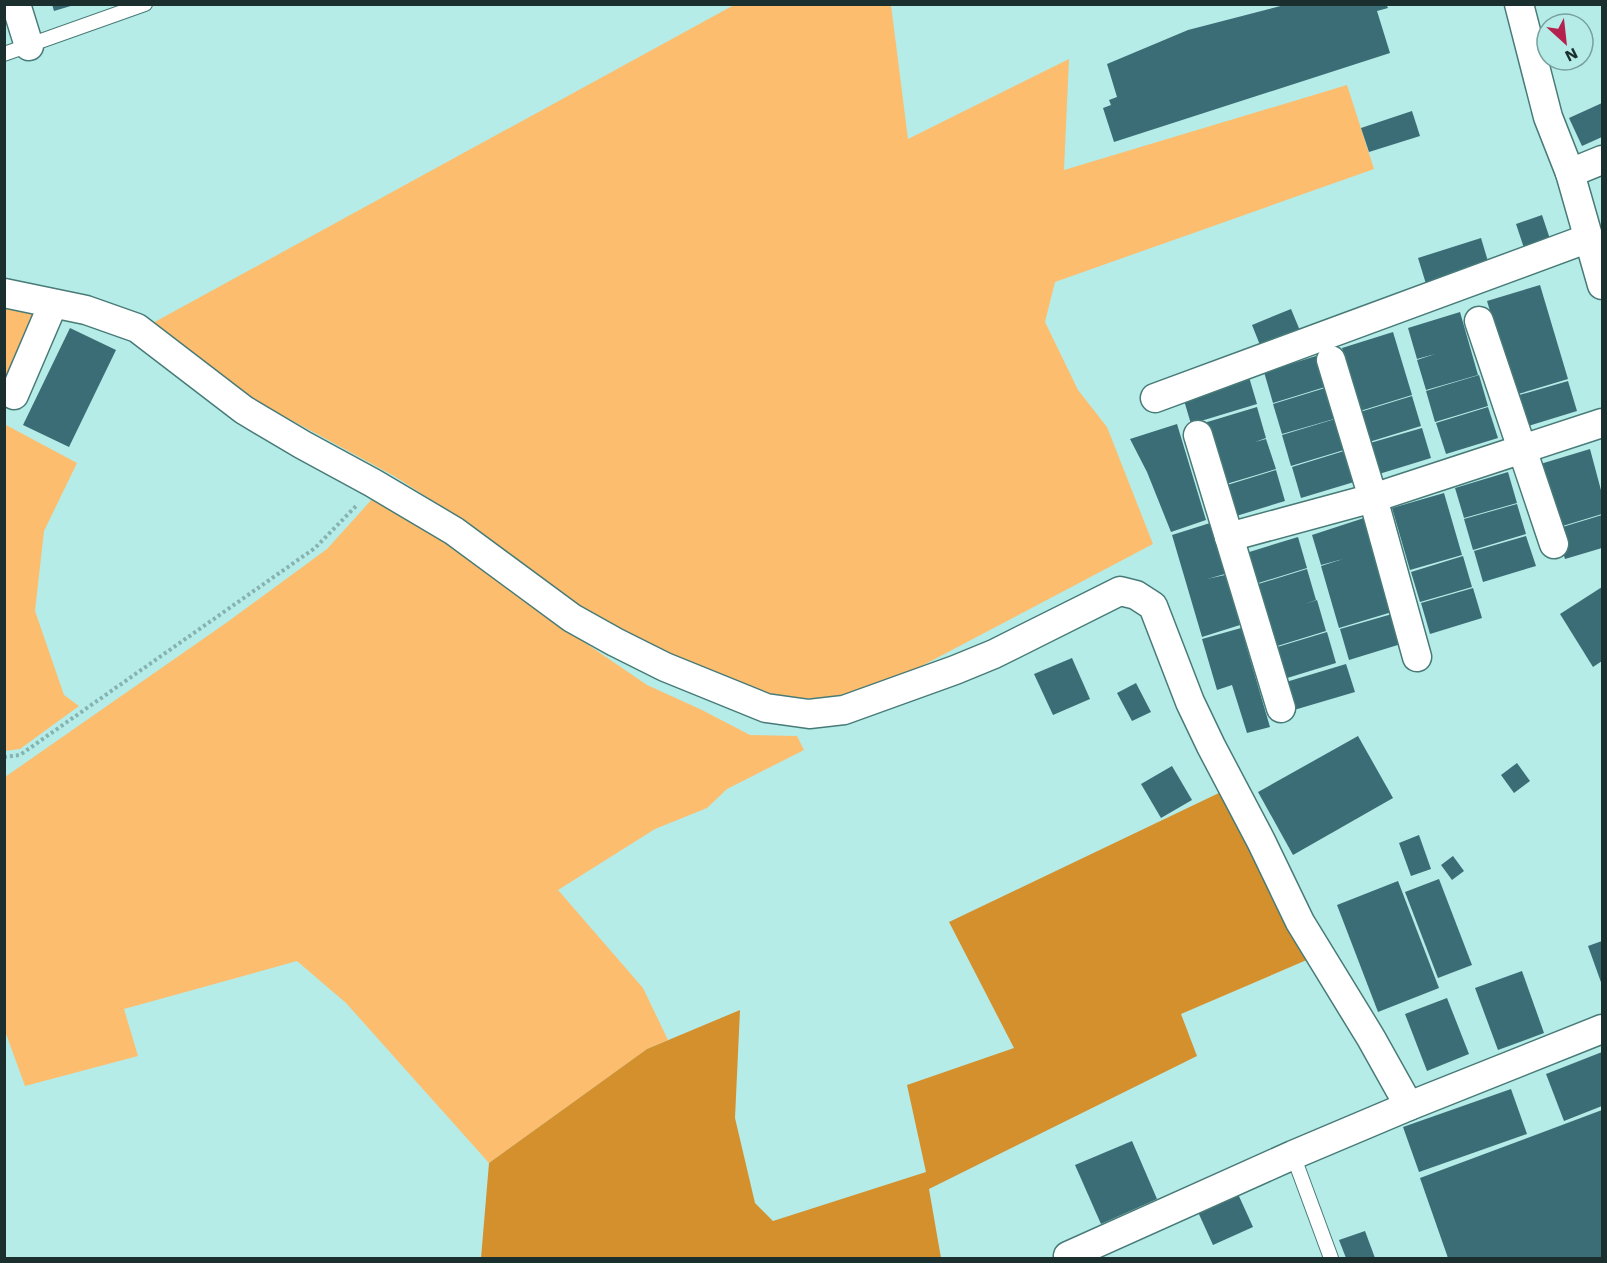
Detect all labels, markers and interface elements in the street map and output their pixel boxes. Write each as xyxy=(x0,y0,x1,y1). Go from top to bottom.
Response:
north arrow xyxy=(1535,12,1595,72)
text: N xyxy=(1562,44,1581,66)

